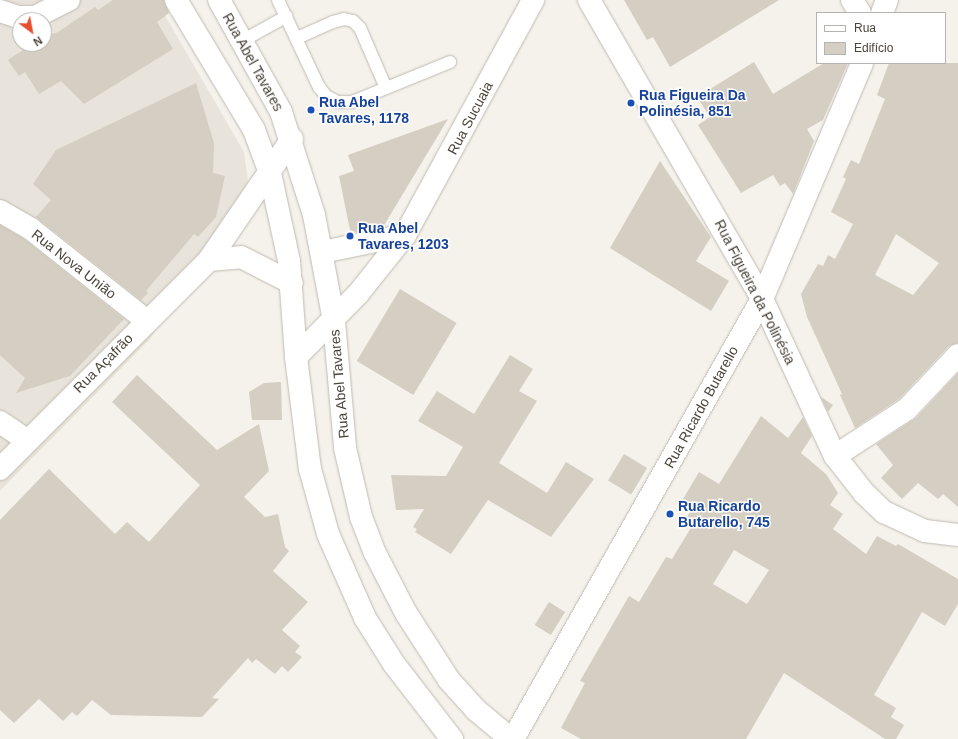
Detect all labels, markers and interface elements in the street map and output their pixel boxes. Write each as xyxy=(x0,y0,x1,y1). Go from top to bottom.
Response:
street label: Rua Abel Tavares xyxy=(219,10,287,114)
north arrow xyxy=(12,12,52,52)
legend xyxy=(816,12,946,64)
text: Rua xyxy=(854,21,876,35)
text: N xyxy=(31,34,44,49)
text: Edifício xyxy=(854,41,893,55)
street label: Rua Sucuaia xyxy=(444,79,496,157)
place label: Rua Figueira Da Polinésia, 851 xyxy=(639,87,746,120)
place label: Rua Abel Tavares, 1178 xyxy=(319,94,409,126)
marker: Rua Figueira Da Polinésia, 851 xyxy=(626,98,636,108)
marker: Rua Abel Tavares, 1178 xyxy=(306,105,316,115)
street label: Rua Figueira da Polinésia xyxy=(711,217,799,367)
place label: Rua Abel Tavares, 1203 xyxy=(358,220,449,252)
street label: Rua Nova União xyxy=(28,226,120,302)
marker: Rua Abel Tavares, 1203 xyxy=(345,231,355,241)
street label: Rua Abel Tavares xyxy=(326,328,352,440)
street label: Rua Açafrão xyxy=(70,330,136,396)
street label: Rua Ricardo Butarello xyxy=(660,343,742,471)
place label: Rua Ricardo Butarello, 745 xyxy=(678,498,770,530)
marker: Rua Ricardo Butarello, 745 xyxy=(665,509,675,519)

